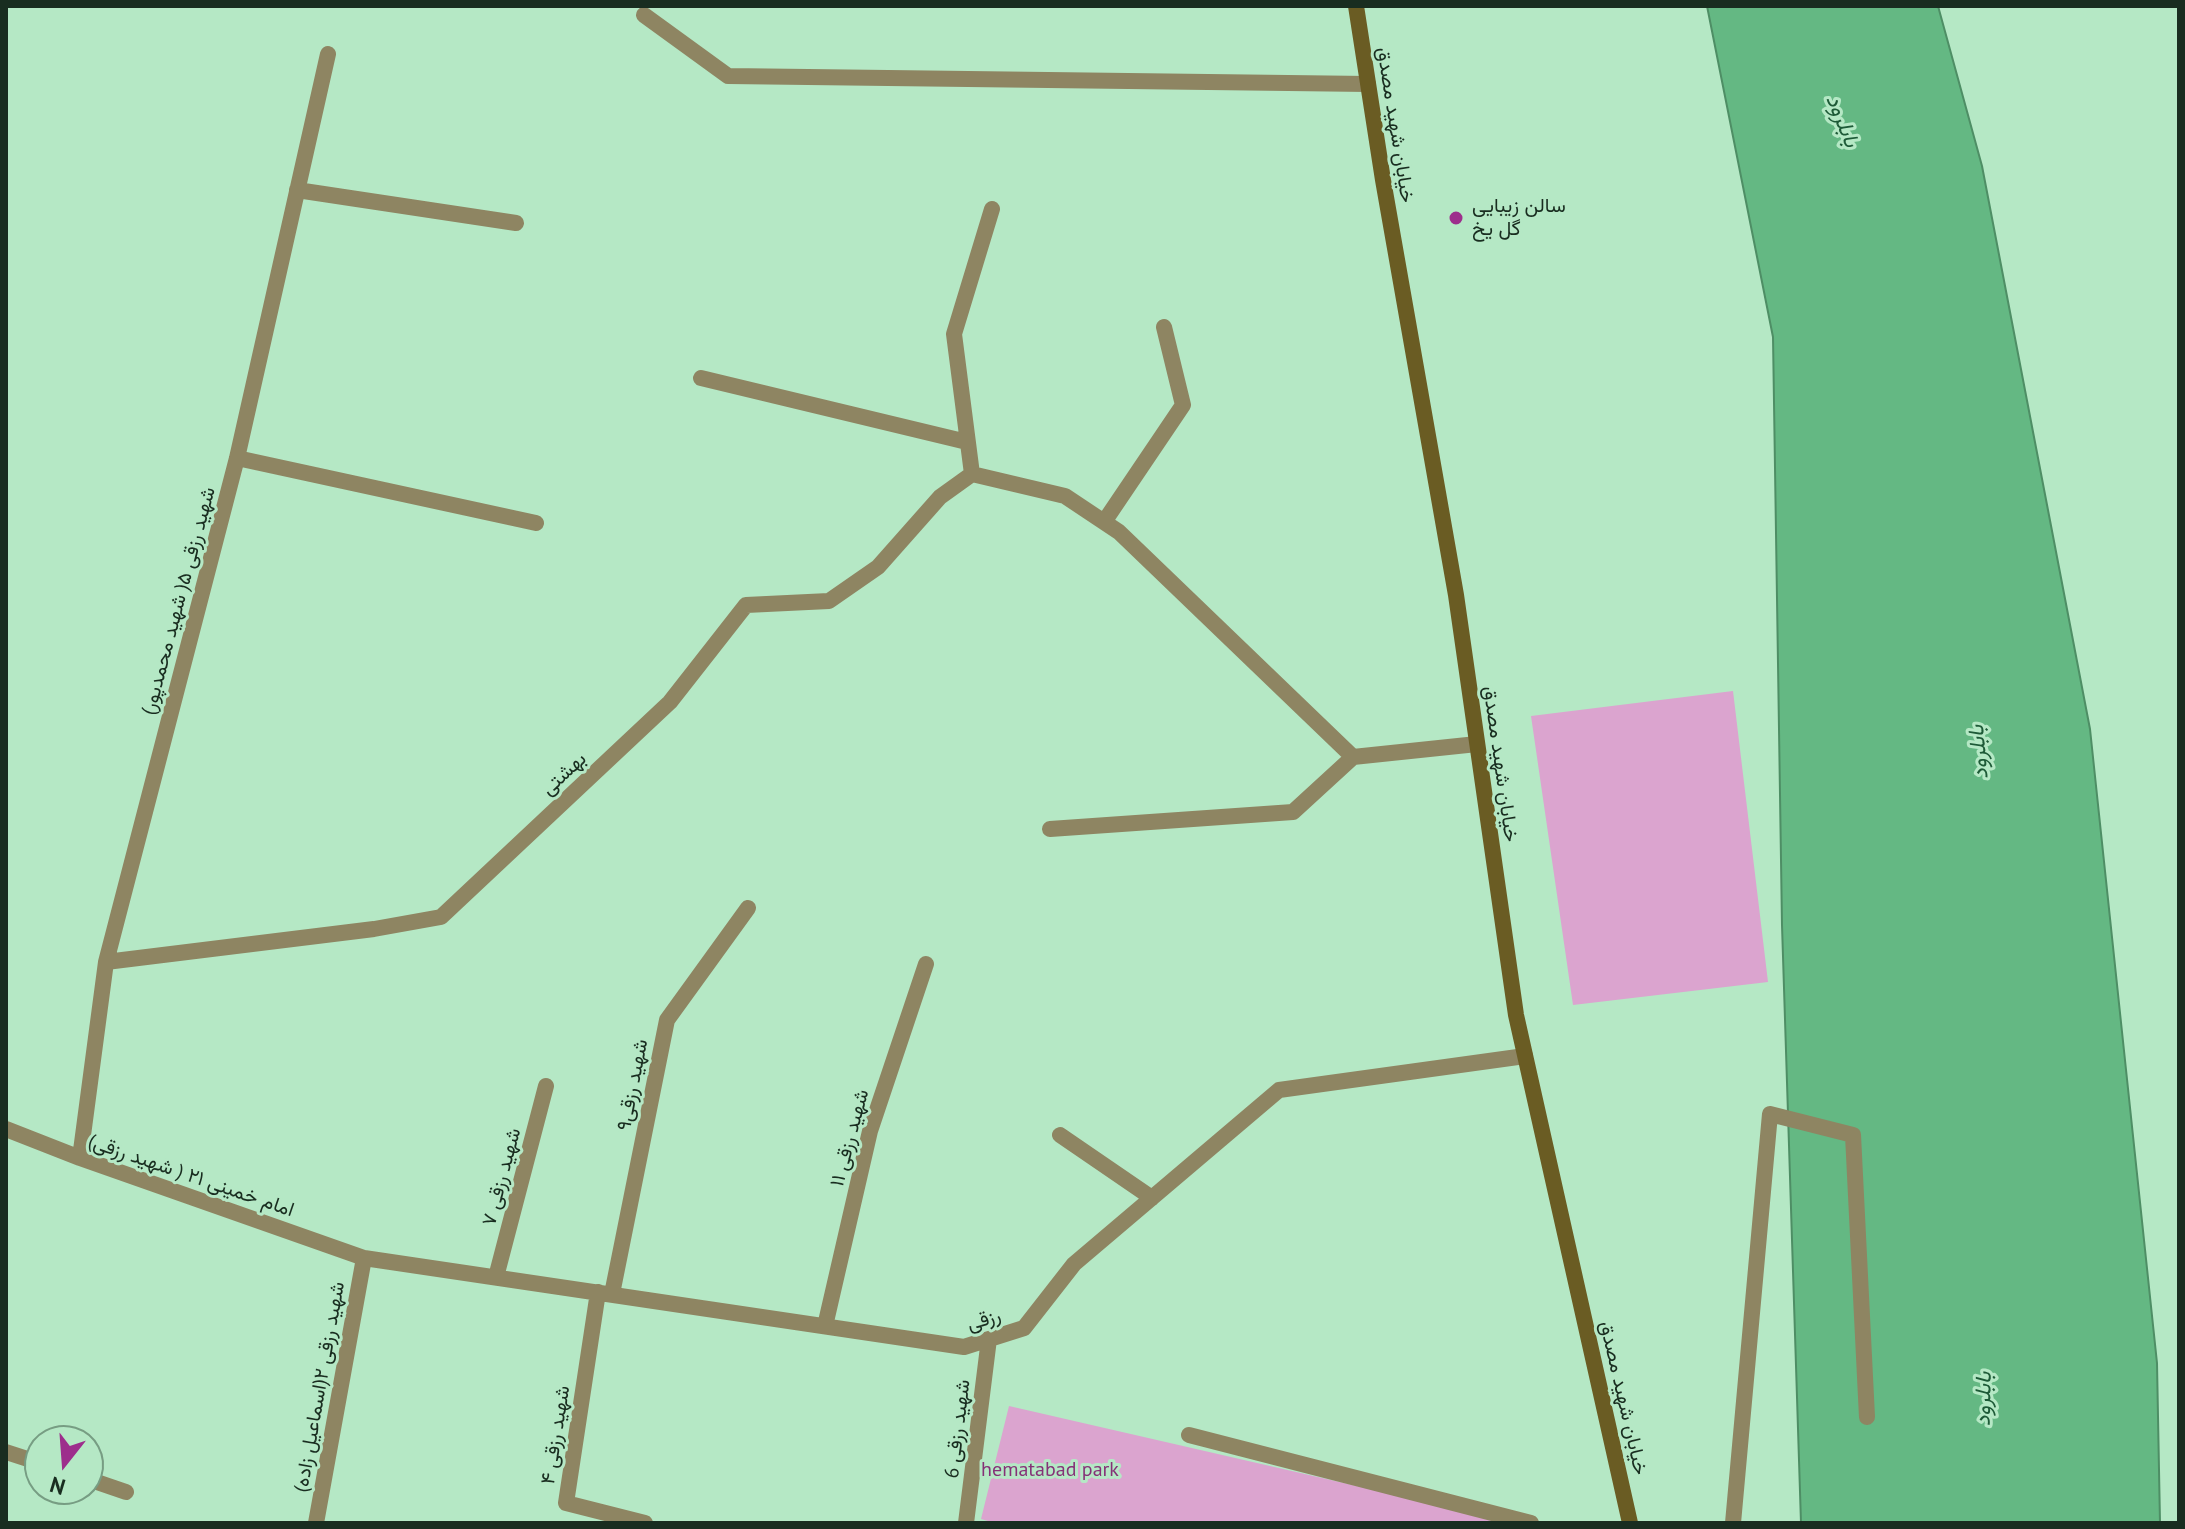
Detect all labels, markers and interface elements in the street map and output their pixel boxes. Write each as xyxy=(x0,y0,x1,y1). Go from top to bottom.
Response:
street label: خیابان شهید مصدق xyxy=(1371,45,1419,205)
water label: بابلرود xyxy=(1820,91,1864,151)
place label: سالن زیبایی گل یخ xyxy=(1472,194,1566,241)
marker: سالن زیبایی گل یخ xyxy=(1447,209,1465,227)
street label: شهید رزقی ۵( شهید محمدپور) xyxy=(137,484,221,718)
street label: خیابان شهید مصدق xyxy=(1477,684,1523,844)
water label: بابلرود xyxy=(1963,724,1995,780)
street label: بهشتی xyxy=(536,747,592,801)
street label: شهید رزقی۹ xyxy=(612,1037,654,1133)
street label: شهید رزقی ۱۱ xyxy=(825,1087,875,1189)
street label: شهید رزقی ۷ xyxy=(477,1125,527,1229)
street label: امام خمینی ۲۱ ( شهید رزقی) xyxy=(85,1129,297,1223)
street label: شهید رزقی ۲(اسماعیل زاده) xyxy=(290,1280,350,1494)
street label: رزقی xyxy=(964,1304,1004,1336)
street label: خیابان شهید مصدق xyxy=(1594,1319,1652,1477)
water label: بابلرود xyxy=(1970,1372,1998,1426)
street label: شهید رزقی 6 xyxy=(940,1378,976,1480)
street label: شهید رزقی ۴ xyxy=(536,1384,576,1486)
north arrow xyxy=(24,1425,104,1505)
park label: hematabad park xyxy=(981,1458,1119,1482)
text: N xyxy=(47,1471,69,1502)

